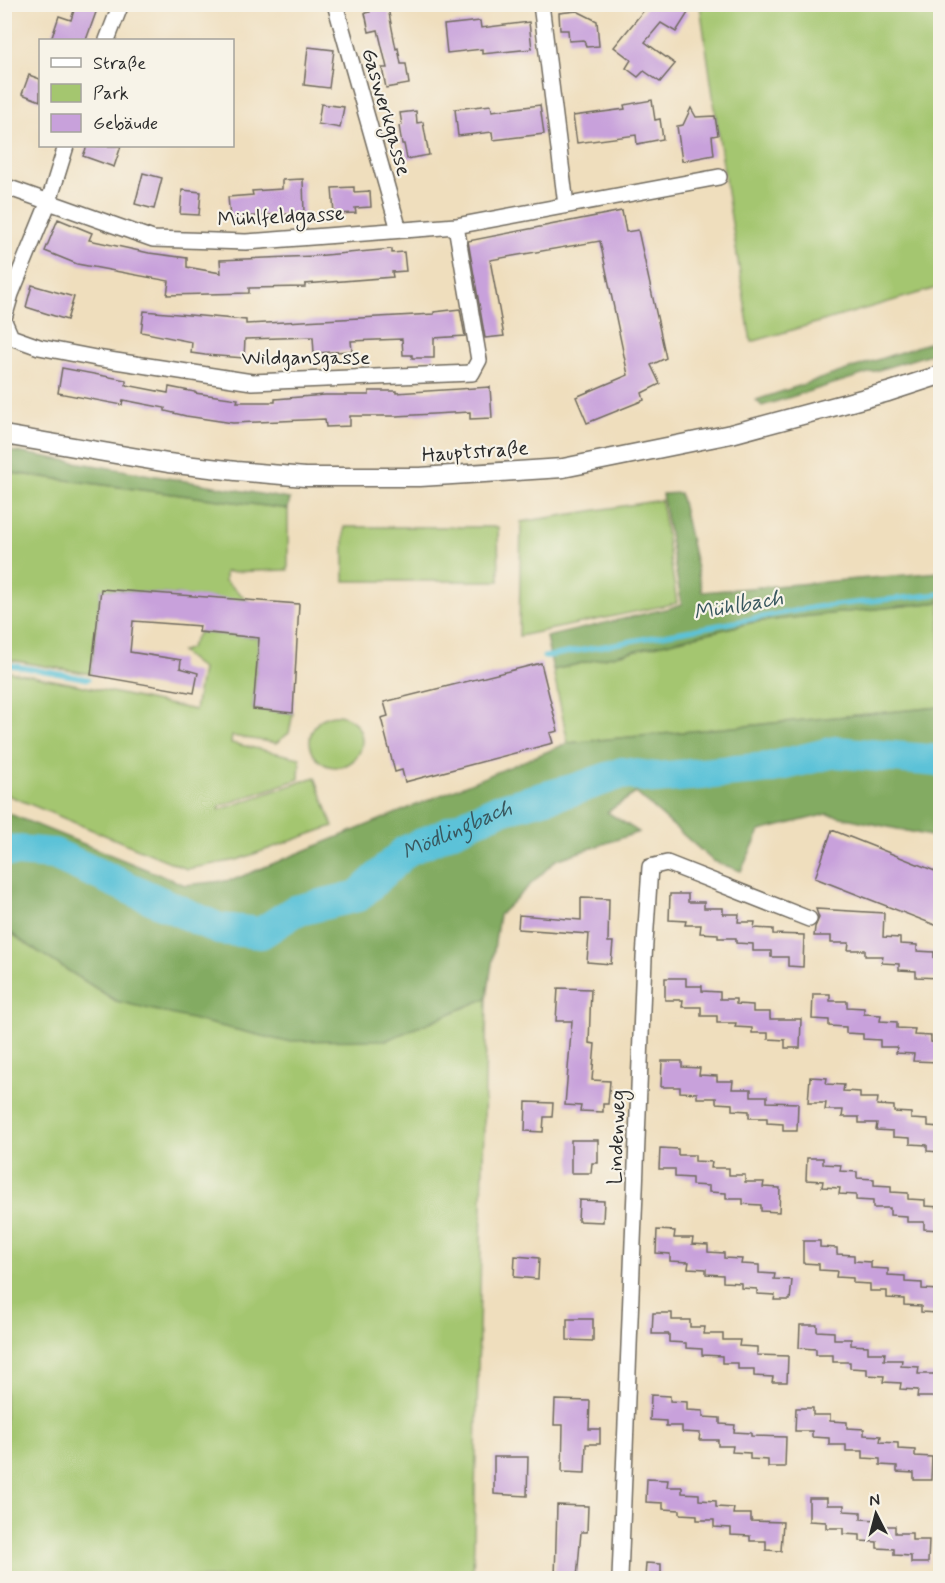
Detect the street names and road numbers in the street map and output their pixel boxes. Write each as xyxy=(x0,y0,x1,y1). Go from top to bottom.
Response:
street label: Gaswerkgasse xyxy=(353,45,418,180)
street label: Mühlfeldgasse xyxy=(217,200,345,235)
street label: Wildgansgasse xyxy=(242,344,370,372)
street label: Hauptstraße xyxy=(421,434,529,470)
street label: Lindenweg xyxy=(601,1089,634,1185)

